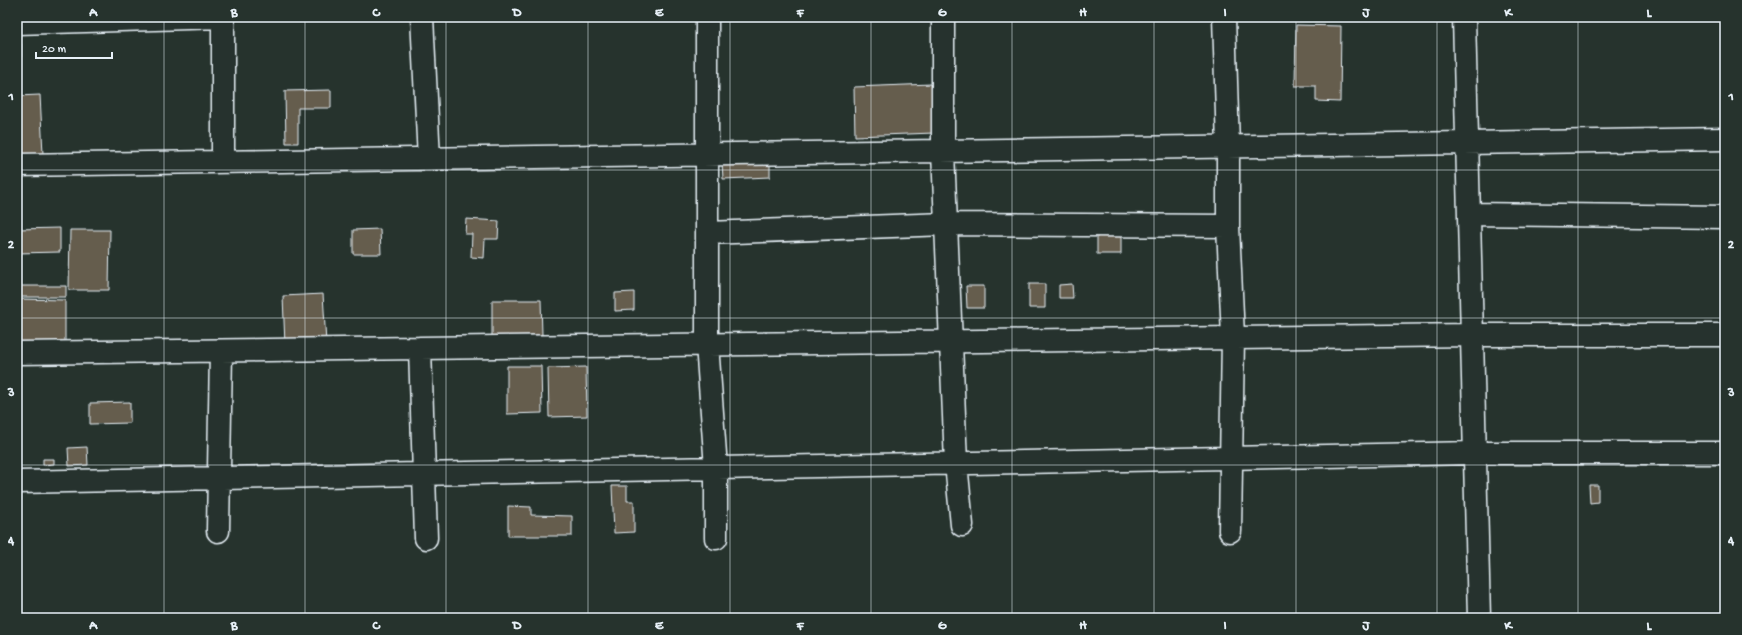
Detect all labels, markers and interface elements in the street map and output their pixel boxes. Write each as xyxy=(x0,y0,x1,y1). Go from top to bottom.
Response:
text: A xyxy=(88,6,98,21)
text: B xyxy=(230,6,239,21)
text: C xyxy=(371,6,381,21)
text: D xyxy=(512,6,522,21)
text: E xyxy=(655,6,664,21)
text: F xyxy=(796,6,805,21)
text: G xyxy=(938,6,947,21)
text: H xyxy=(1079,6,1087,21)
text: I xyxy=(1223,6,1227,21)
text: J xyxy=(1362,6,1371,21)
text: K xyxy=(1503,6,1513,21)
text: L xyxy=(1647,6,1653,21)
scale bar xyxy=(36,34,112,60)
text: 20 m xyxy=(42,43,67,57)
text: 1 xyxy=(7,90,14,105)
text: 1 xyxy=(1727,90,1734,105)
text: 2 xyxy=(8,238,15,253)
text: 2 xyxy=(1728,238,1735,253)
text: 3 xyxy=(7,386,15,401)
text: 3 xyxy=(1727,386,1735,401)
text: 4 xyxy=(7,534,15,549)
text: 4 xyxy=(1727,534,1735,549)
text: A xyxy=(88,619,98,634)
text: B xyxy=(230,619,239,634)
text: C xyxy=(371,619,381,634)
text: D xyxy=(512,619,522,634)
text: E xyxy=(655,619,664,634)
text: F xyxy=(796,619,805,634)
text: G xyxy=(938,619,947,634)
text: H xyxy=(1079,619,1087,634)
text: I xyxy=(1223,619,1227,634)
text: J xyxy=(1362,619,1371,634)
text: K xyxy=(1503,619,1513,634)
text: L xyxy=(1647,619,1653,634)

